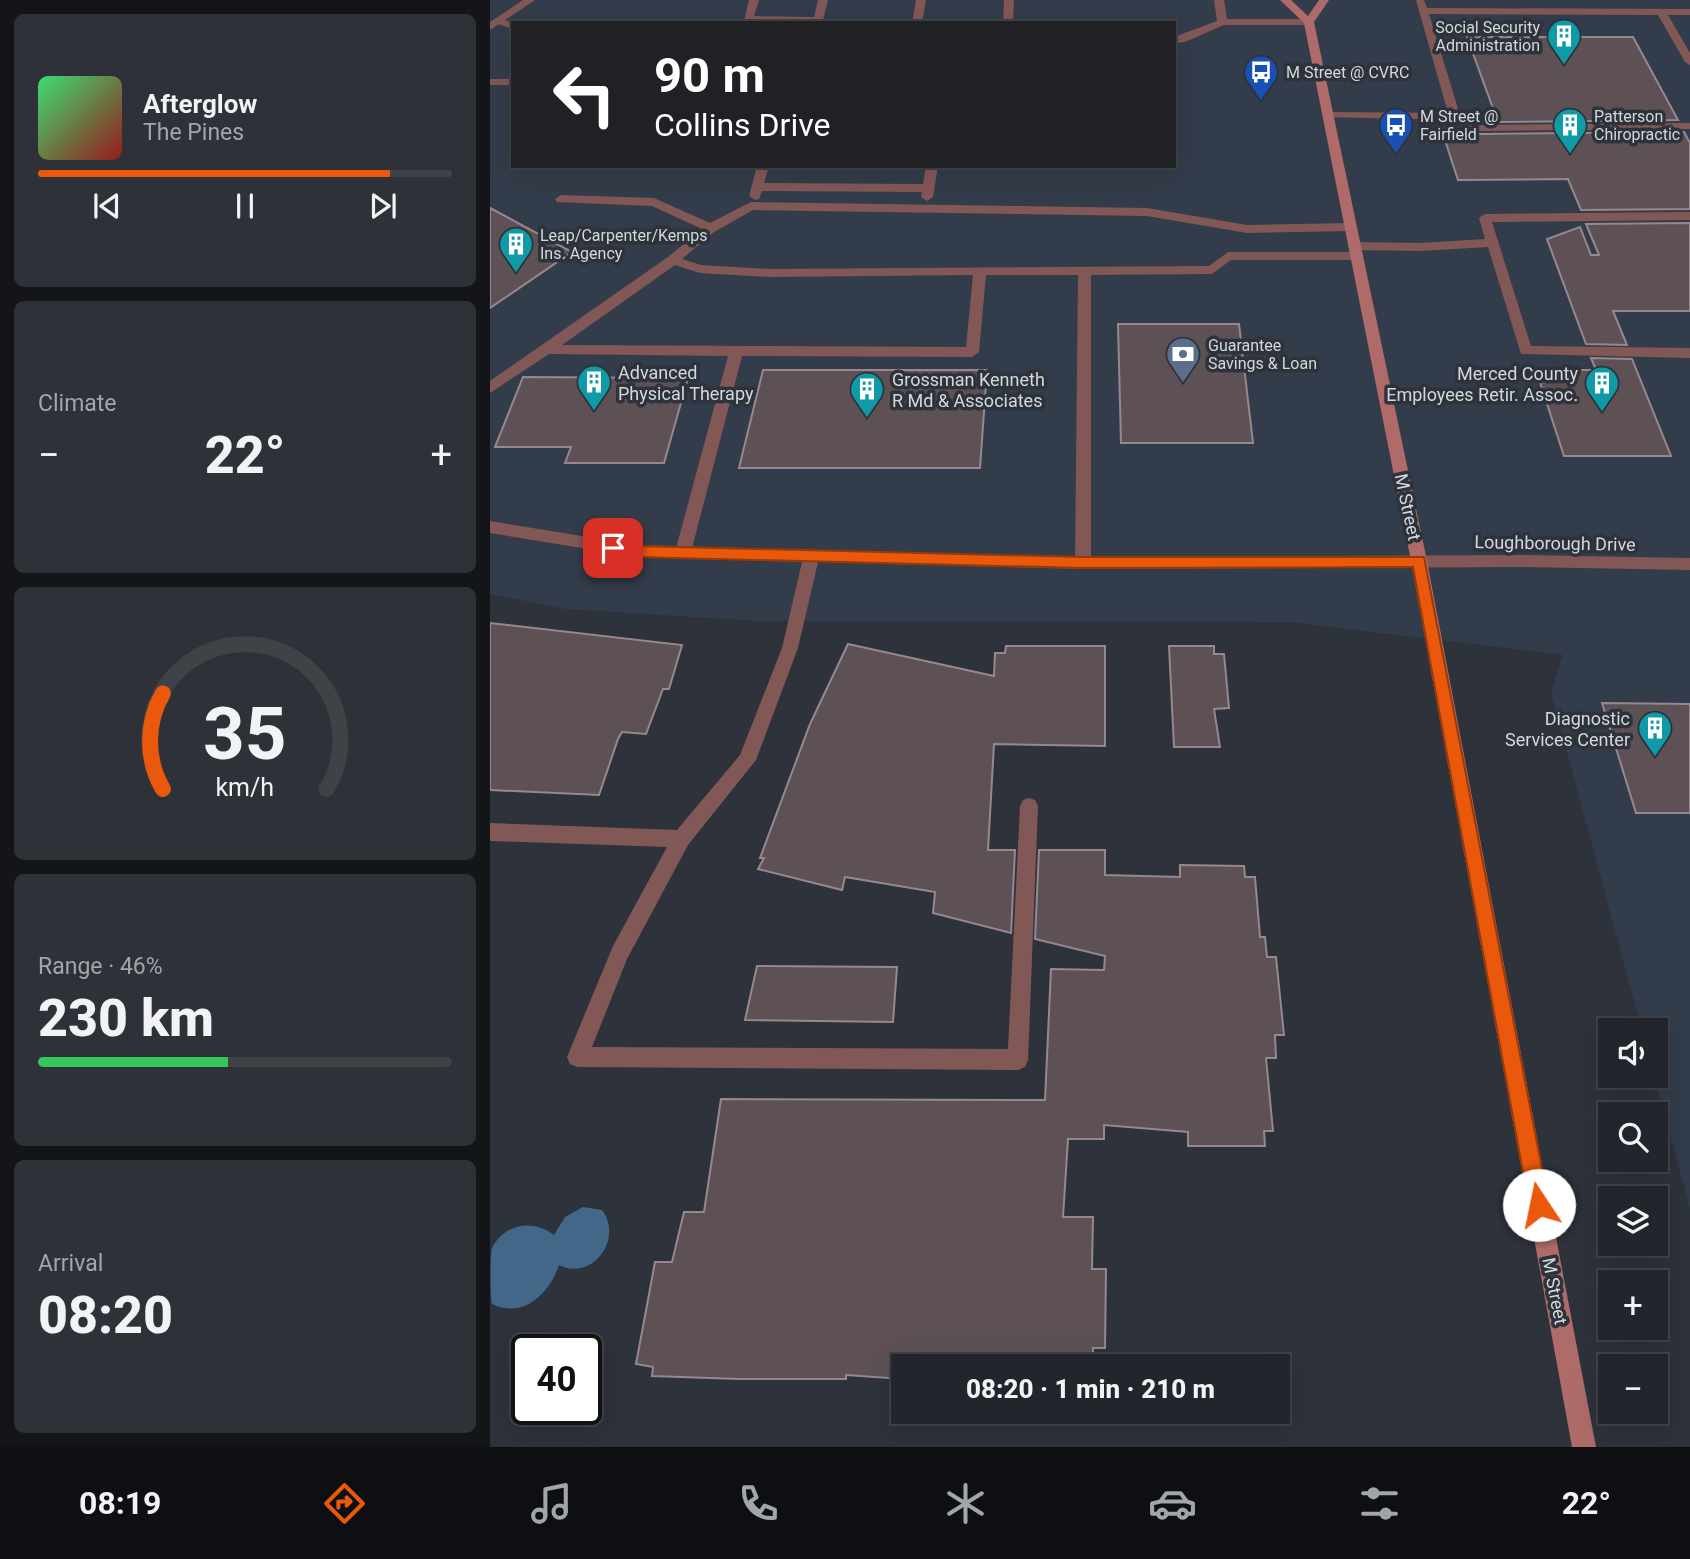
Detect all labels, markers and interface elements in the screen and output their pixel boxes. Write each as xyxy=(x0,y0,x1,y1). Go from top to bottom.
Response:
building icon: Social Security Administration xyxy=(1545,17,1583,66)
place label: Social Security Administration xyxy=(1435,18,1540,55)
text: 90 m xyxy=(654,47,765,104)
icon: left xyxy=(539,49,630,140)
bus stop icon: M Street @ CVRC xyxy=(1242,53,1280,102)
place label: M Street @ CVRC xyxy=(1286,63,1409,82)
text: Afterglow xyxy=(143,89,257,119)
text: Collins Drive xyxy=(654,106,830,144)
bus stop icon: M Street @ Fairfield xyxy=(1377,106,1415,155)
building icon: Patterson Chiropractic xyxy=(1551,106,1589,155)
place label: M Street @ Fairfield xyxy=(1420,107,1498,144)
place label: Patterson Chiropractic xyxy=(1594,107,1680,144)
text: The Pines xyxy=(143,119,244,146)
icon: previous xyxy=(88,187,126,225)
icon: pause xyxy=(226,187,264,225)
icon: next xyxy=(364,187,402,225)
building icon: Leap/Carpenter/Kemps Ins. Agency xyxy=(497,225,535,274)
place label: Leap/Carpenter/Kemps Ins. Agency xyxy=(540,226,708,263)
bank icon: Guarantee Savings & Loan xyxy=(1164,335,1202,384)
place label: Guarantee Savings & Loan xyxy=(1208,336,1317,373)
place label: Advanced Physical Therapy xyxy=(618,362,754,404)
building icon: Advanced Physical Therapy xyxy=(575,363,613,412)
place label: Merced County Employees Retir. Assoc. xyxy=(1386,363,1578,405)
building icon: Merced County Employees Retir. Assoc. xyxy=(1583,364,1621,413)
place label: Grossman Kenneth R Md & Associates xyxy=(892,369,1045,411)
building icon: Grossman Kenneth R Md & Associates xyxy=(848,370,886,419)
text: Climate xyxy=(38,390,117,417)
text: 22° xyxy=(205,425,285,486)
text: − xyxy=(38,433,60,477)
text: + xyxy=(430,433,452,477)
street label: M Street xyxy=(1391,472,1425,542)
pin xyxy=(583,518,643,578)
icon: arrive xyxy=(594,529,632,567)
street label: Loughborough Drive xyxy=(1474,531,1636,555)
text: 35 xyxy=(203,692,287,778)
place label: Diagnostic Services Center xyxy=(1505,708,1630,750)
building icon: Diagnostic Services Center xyxy=(1636,709,1674,758)
text: km/h xyxy=(216,773,274,802)
text: Range · 46% xyxy=(38,953,163,980)
text: 230 km xyxy=(38,988,214,1049)
map controls xyxy=(1598,1018,1668,1424)
button: sound xyxy=(1598,1018,1668,1088)
button: search xyxy=(1598,1102,1668,1172)
position arrow xyxy=(1502,1168,1576,1242)
button: layers xyxy=(1598,1186,1668,1256)
text: Arrival xyxy=(38,1250,103,1277)
street label: M Street xyxy=(1538,1256,1572,1326)
button: + xyxy=(1598,1270,1668,1340)
text: 08:20 xyxy=(38,1285,173,1346)
speed limit sign: 40 xyxy=(511,1334,602,1425)
button: − xyxy=(1598,1354,1668,1424)
text: 08:20 · 1 min · 210 m xyxy=(966,1374,1215,1404)
icon: directions xyxy=(320,1479,369,1528)
icon: music xyxy=(527,1479,576,1528)
icon: phone xyxy=(734,1479,783,1528)
icon: climate xyxy=(941,1479,990,1528)
icon: car xyxy=(1148,1479,1197,1528)
icon: filters xyxy=(1355,1479,1404,1528)
text: 08:19 xyxy=(79,1484,161,1522)
text: 22° xyxy=(1562,1484,1611,1522)

